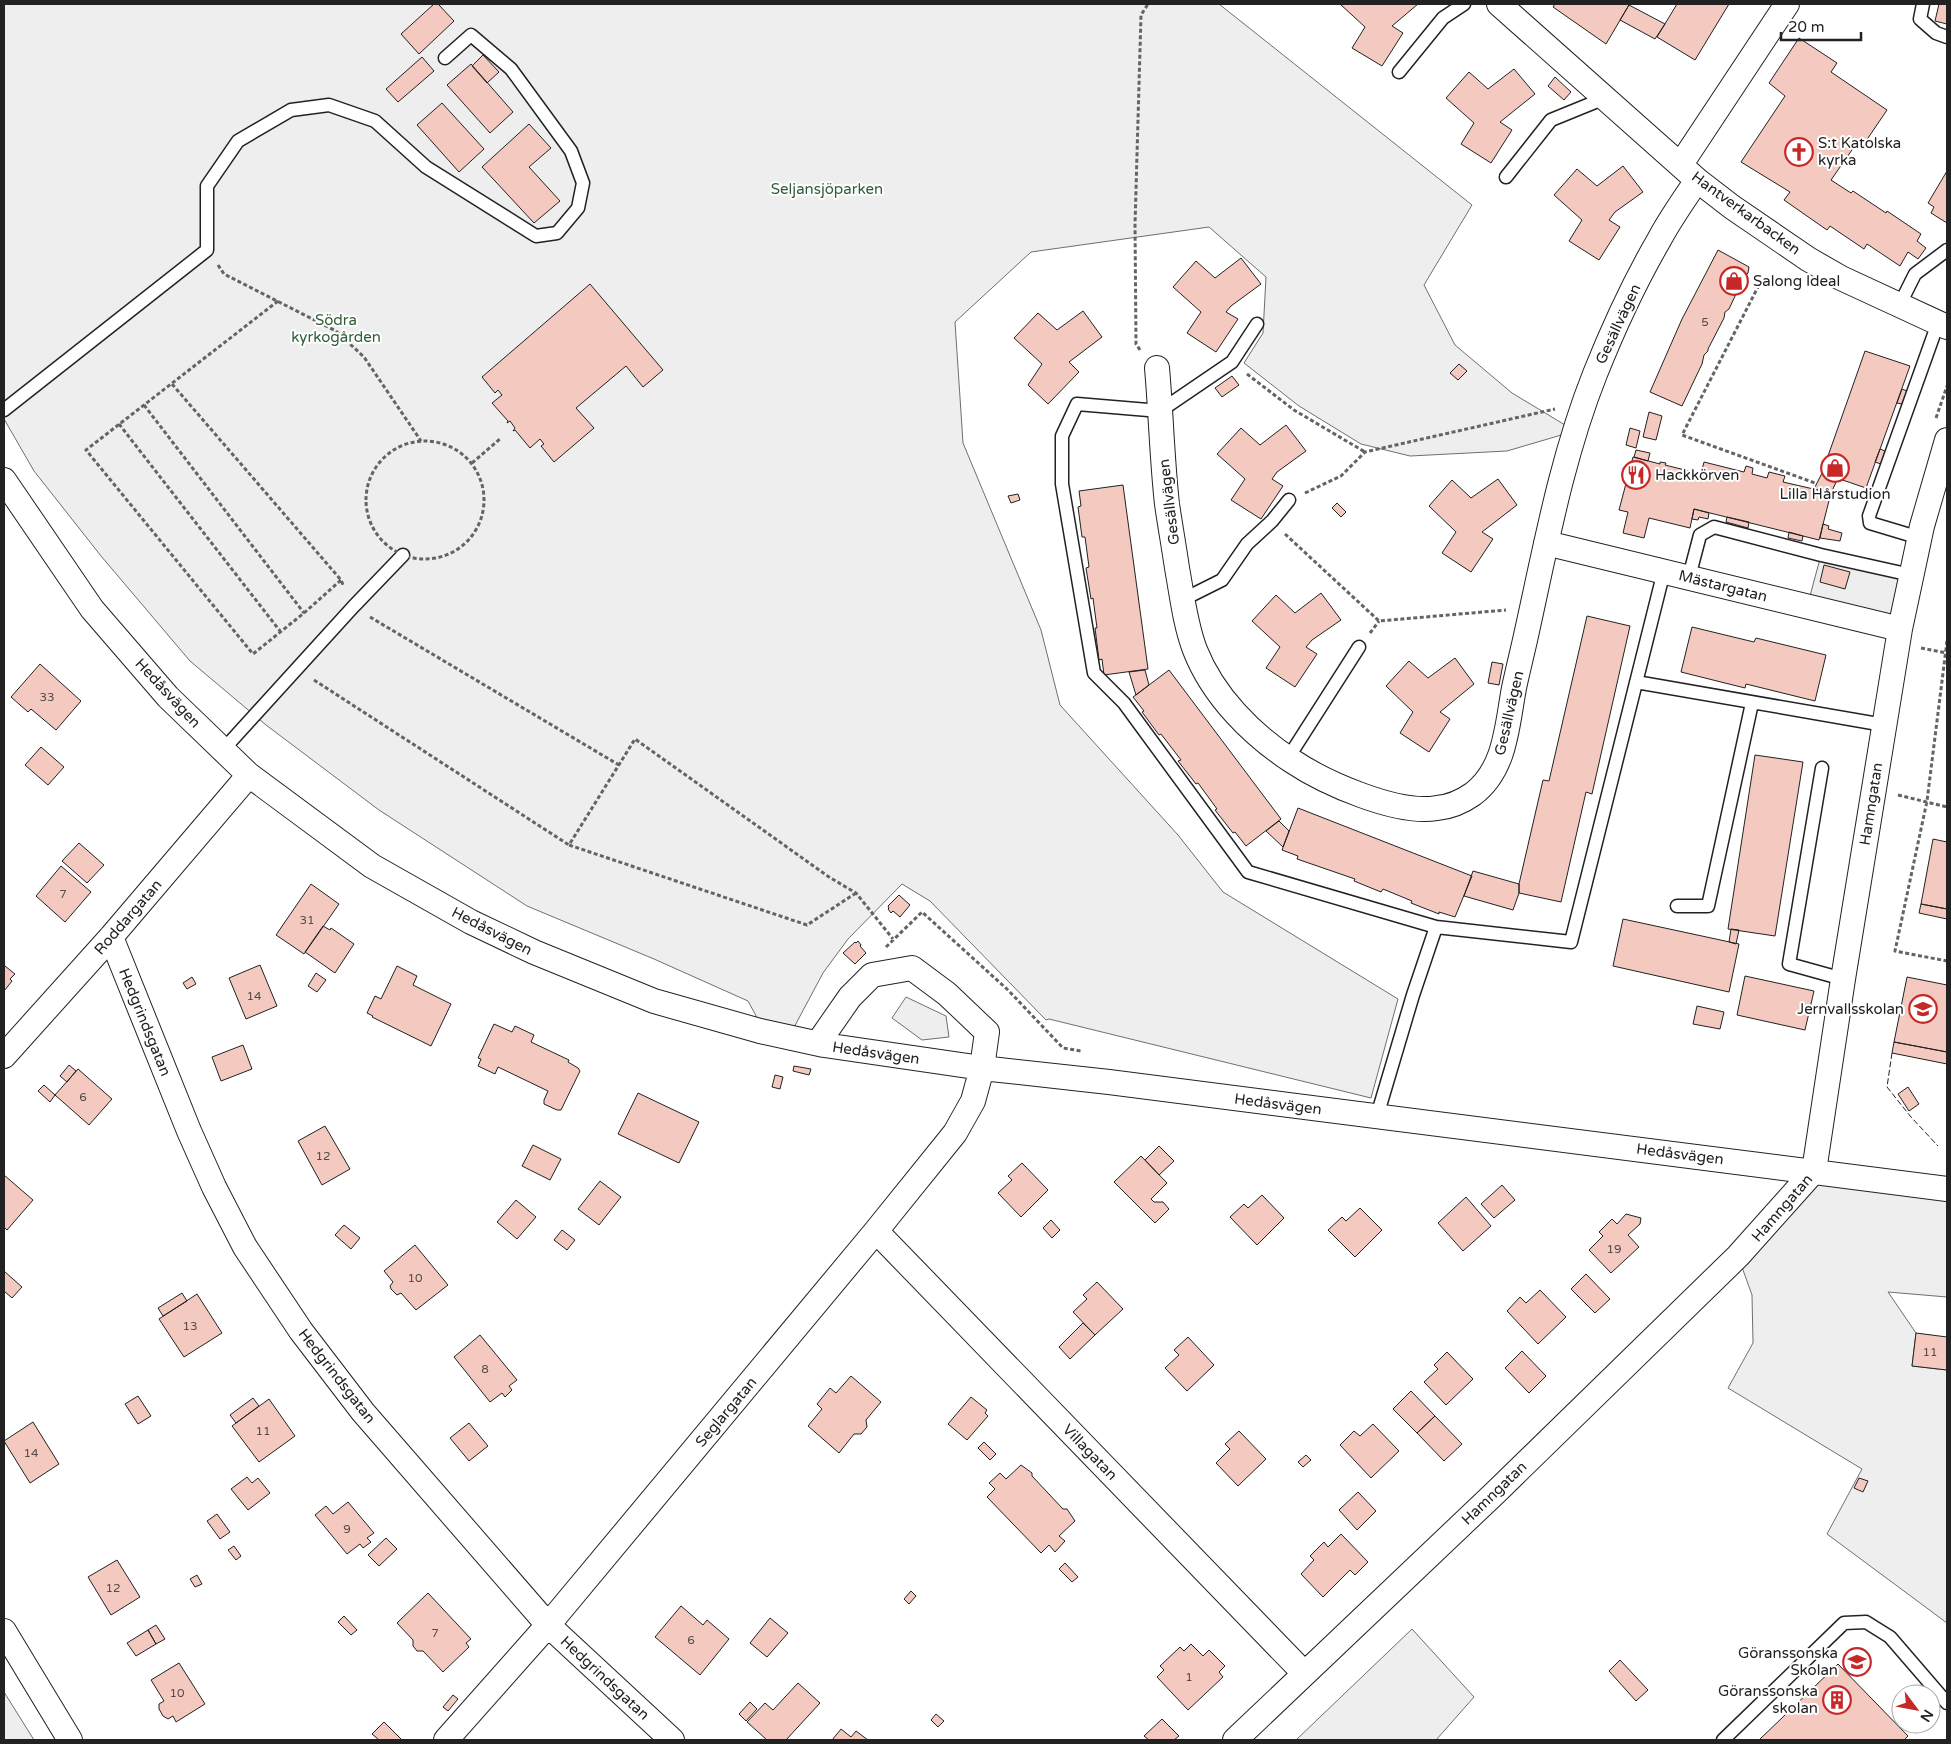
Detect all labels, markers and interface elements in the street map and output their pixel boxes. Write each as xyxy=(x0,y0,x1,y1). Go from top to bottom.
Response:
scale bar xyxy=(1781,10,1861,42)
text: 20 m xyxy=(1788,18,1825,36)
place label: S:t Katolska kyrka xyxy=(1818,134,1901,169)
church icon: S:t Katolska kyrka xyxy=(1784,137,1814,167)
street label: Hantverkarbacken xyxy=(1688,167,1804,259)
park label: Seljansjöparken xyxy=(771,180,883,198)
shop icon: Salong Ideal xyxy=(1719,266,1749,296)
place label: Salong Ideal xyxy=(1753,272,1840,290)
street label: Gesällvägen xyxy=(1592,281,1644,367)
park label: Södra kyrkogården xyxy=(291,311,381,346)
house number: 5 xyxy=(1701,315,1709,329)
shop icon: Lilla Hårstudion xyxy=(1820,453,1850,483)
street label: Gesällvägen xyxy=(1155,458,1183,546)
restaurant icon: Hackkörven xyxy=(1621,460,1651,490)
place label: Hackkörven xyxy=(1655,466,1739,484)
place label: Lilla Hårstudion xyxy=(1779,485,1891,503)
street label: Mästargatan xyxy=(1677,566,1769,606)
street label: Hedåsvägen xyxy=(131,655,205,731)
street label: Gesällvägen xyxy=(1491,669,1527,757)
house number: 33 xyxy=(39,690,55,704)
street label: Hamngatan xyxy=(1856,761,1886,847)
street label: Roddargatan xyxy=(90,876,166,958)
house number: 7 xyxy=(59,887,67,901)
street label: Hedåsvägen xyxy=(449,903,535,959)
house number: 31 xyxy=(299,913,315,927)
street label: Hedgrindsgatan xyxy=(115,965,175,1079)
house number: 14 xyxy=(246,989,262,1003)
school or university icon: Jernvallsskolan xyxy=(1908,994,1938,1024)
place label: Jernvallsskolan xyxy=(1797,1000,1904,1018)
street label: Hedåsvägen xyxy=(831,1038,921,1068)
house number: 6 xyxy=(79,1090,87,1104)
street label: Hedåsvägen xyxy=(1233,1090,1323,1118)
street label: Hedåsvägen xyxy=(1635,1140,1725,1168)
house number: 12 xyxy=(315,1149,331,1163)
street label: Hamngatan xyxy=(1748,1171,1816,1245)
house number: 19 xyxy=(1606,1242,1622,1256)
house number: 10 xyxy=(407,1271,423,1285)
house number: 13 xyxy=(182,1319,198,1333)
street label: Hedgrindsgatan xyxy=(295,1325,379,1427)
house number: 11 xyxy=(1922,1345,1938,1359)
house number: 8 xyxy=(481,1362,489,1376)
street label: Seglargatan xyxy=(692,1373,760,1451)
street label: Villagatan xyxy=(1059,1420,1121,1484)
house number: 11 xyxy=(255,1424,271,1438)
house number: 14 xyxy=(23,1446,39,1460)
street label: Hamngatan xyxy=(1458,1457,1530,1529)
house number: 9 xyxy=(343,1522,351,1536)
house number: 12 xyxy=(105,1581,121,1595)
house number: 7 xyxy=(431,1626,439,1640)
street label: Hedgrindsgatan xyxy=(557,1632,653,1724)
house number: 6 xyxy=(687,1633,695,1647)
place label: Göranssonska Skolan xyxy=(1738,1644,1838,1679)
school or university icon: Göranssonska Skolan xyxy=(1842,1647,1872,1677)
house number: 1 xyxy=(1185,1670,1193,1684)
place label: Göranssonska skolan xyxy=(1718,1682,1818,1717)
north arrow xyxy=(1891,1684,1941,1734)
building icon: Göranssonska skolan xyxy=(1822,1685,1852,1715)
house number: 10 xyxy=(169,1686,185,1700)
text: N xyxy=(1916,1706,1937,1725)

